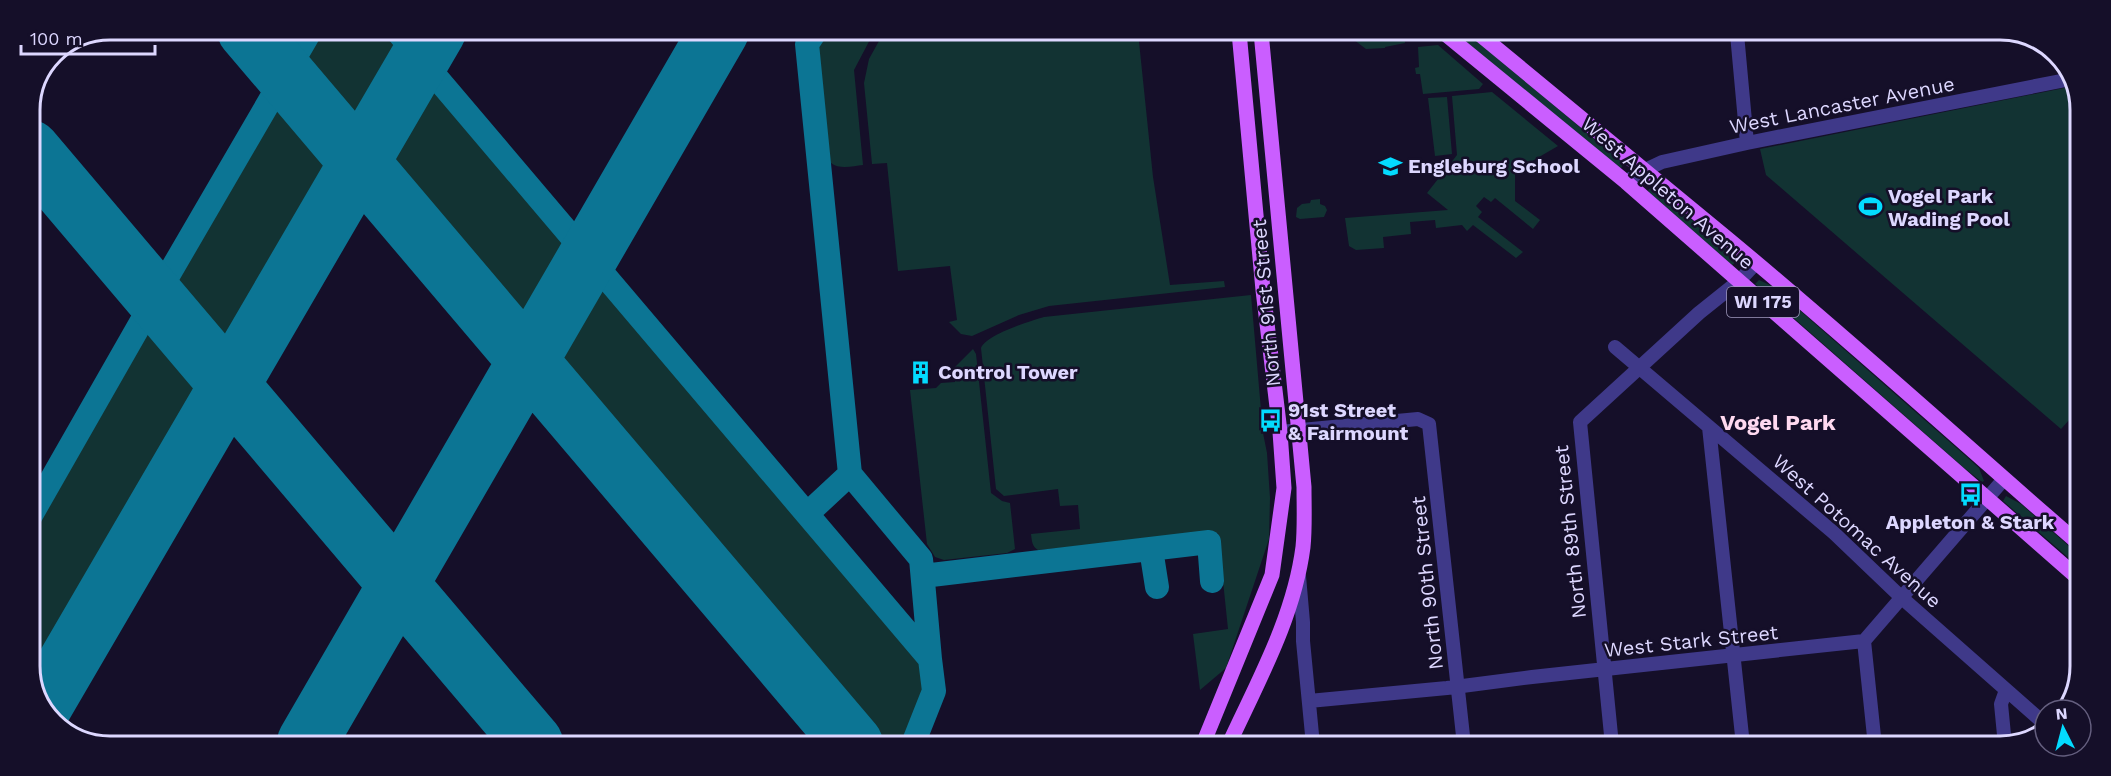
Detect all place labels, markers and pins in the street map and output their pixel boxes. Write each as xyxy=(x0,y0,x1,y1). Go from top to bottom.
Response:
school or university icon: Engleburg School xyxy=(1377,153,1403,179)
place label: Engleburg School xyxy=(1408,154,1580,178)
place label: Vogel Park Wading Pool xyxy=(1888,184,2010,231)
sports icon: Vogel Park Wading Pool xyxy=(1857,194,1883,220)
building icon: Control Tower xyxy=(907,359,933,385)
place label: Control Tower xyxy=(938,360,1078,384)
place label: 91st Street & Fairmount xyxy=(1288,398,1408,445)
bus stop icon: 91st Street & Fairmount xyxy=(1257,408,1283,434)
bus stop icon: Appleton & Stark xyxy=(1957,482,1983,508)
place label: Appleton & Stark xyxy=(1886,510,2055,534)

